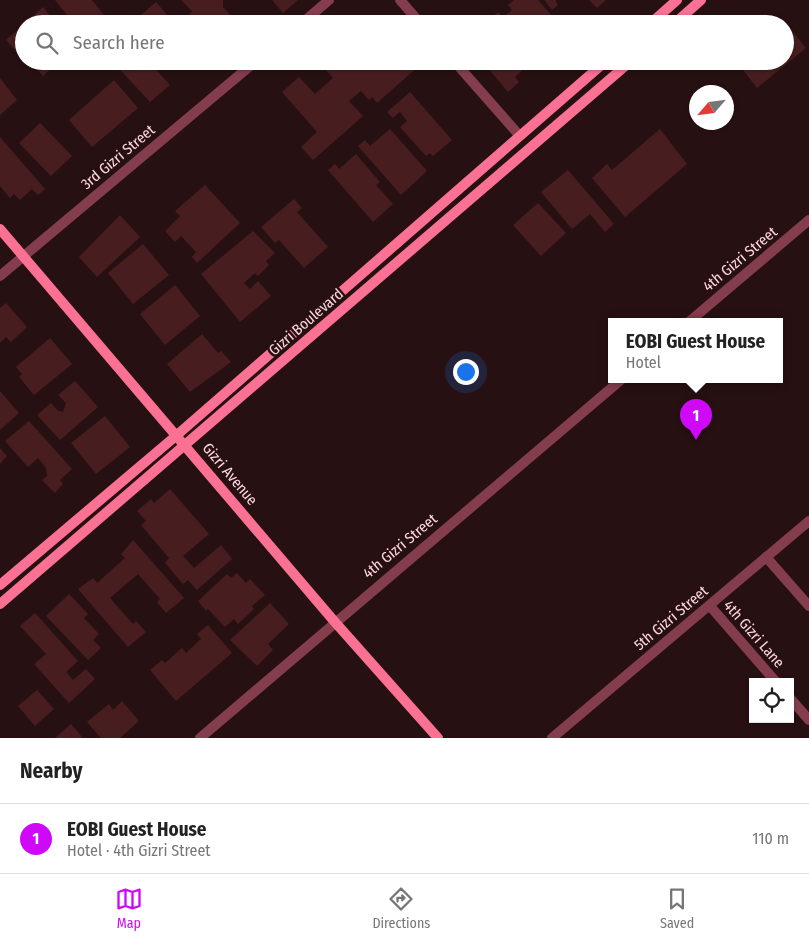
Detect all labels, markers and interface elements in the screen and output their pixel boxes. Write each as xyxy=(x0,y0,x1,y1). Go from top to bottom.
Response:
search box xyxy=(15,15,794,70)
icon: search xyxy=(33,29,61,57)
text: Search here xyxy=(73,31,165,54)
north arrow xyxy=(689,85,734,130)
street label: 3rd Gizri Street xyxy=(77,121,159,193)
street label: 4th Gizri Street xyxy=(699,223,781,295)
street label: Gizri Boulevard xyxy=(265,285,347,359)
popup xyxy=(608,318,783,383)
text: EOBI Guest House xyxy=(626,330,765,353)
text: Hotel xyxy=(626,353,661,372)
your location xyxy=(453,359,479,385)
pin: 1 xyxy=(680,399,712,440)
street label: Gizri Avenue xyxy=(199,439,261,509)
street label: 4th Gizri Street xyxy=(359,510,441,582)
street label: 5th Gizri Street xyxy=(630,582,712,654)
street label: 4th Gizri Lane xyxy=(720,597,788,671)
map controls xyxy=(749,678,794,723)
button: locate xyxy=(749,678,794,723)
text: Nearby xyxy=(20,758,82,784)
text: EOBI Guest House xyxy=(67,818,206,841)
text: 1 xyxy=(33,829,39,848)
text: 110 m xyxy=(752,829,789,848)
text: Hotel · 4th Gizri Street xyxy=(67,841,211,860)
tab: Map xyxy=(115,885,143,932)
tab: Directions xyxy=(372,885,430,932)
tab: Saved xyxy=(660,885,694,932)

